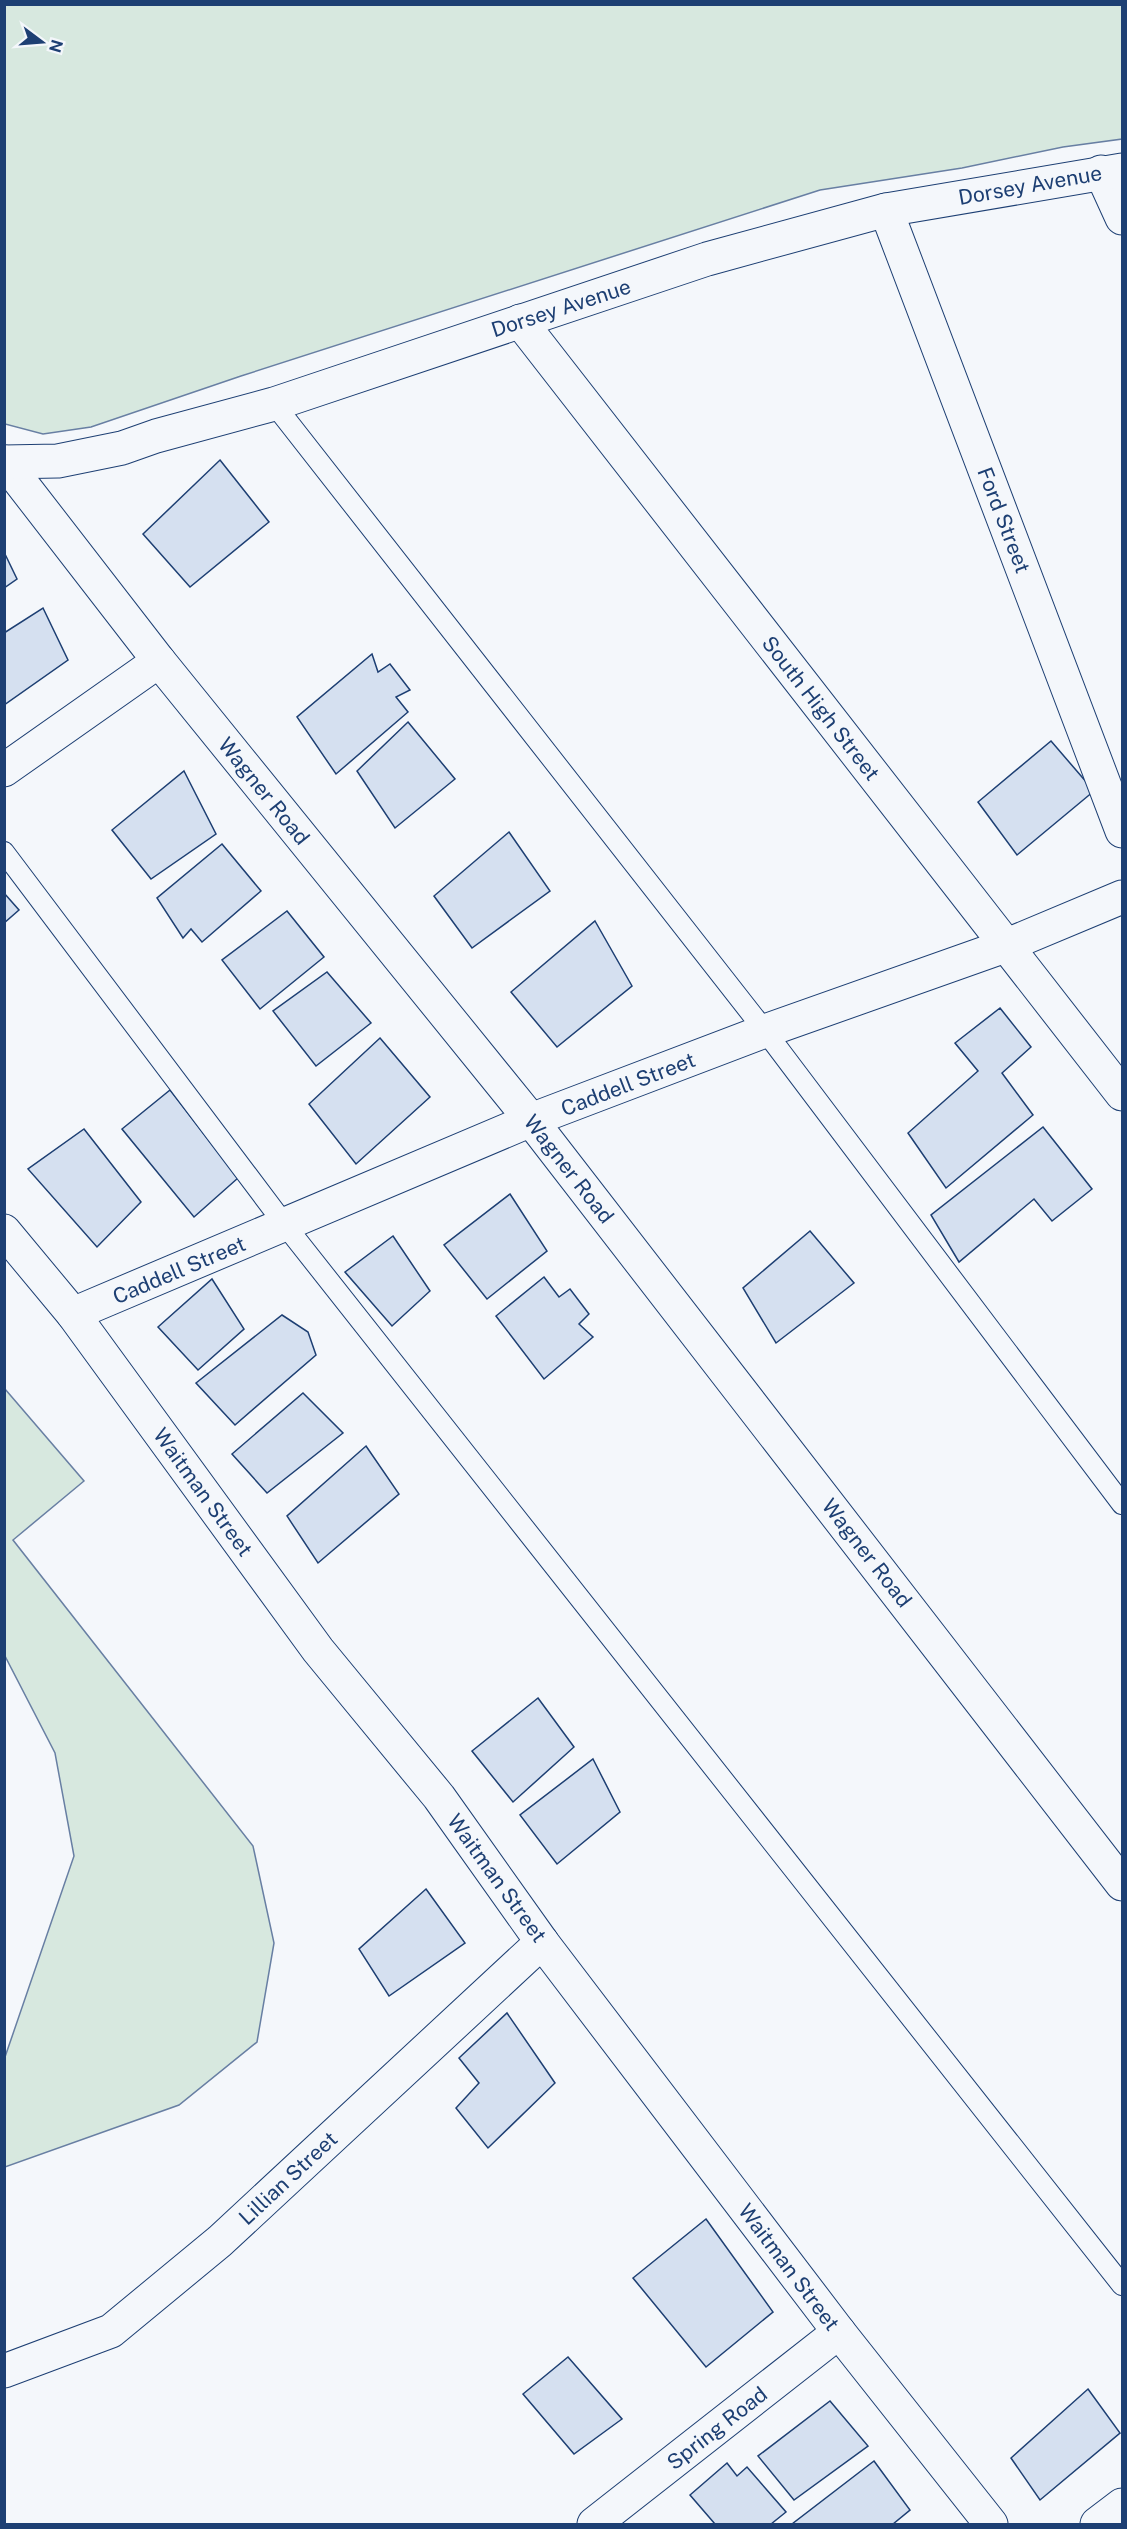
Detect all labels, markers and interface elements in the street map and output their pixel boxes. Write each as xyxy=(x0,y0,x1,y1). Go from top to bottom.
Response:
north arrow xyxy=(12,12,72,72)
text: N xyxy=(45,37,67,55)
street label: Dorsey Avenue xyxy=(956,160,1104,210)
street label: Dorsey Avenue xyxy=(488,274,634,342)
street label: Ford Street xyxy=(972,464,1036,576)
street label: South High Street xyxy=(757,631,885,785)
street label: Wagner Road xyxy=(213,732,315,850)
street label: Caddell Street xyxy=(557,1047,699,1121)
street label: Wagner Road xyxy=(519,1110,619,1228)
street label: Caddell Street xyxy=(109,1231,249,1309)
street label: Waitman Street xyxy=(148,1423,258,1561)
street label: Wagner Road xyxy=(817,1494,917,1612)
street label: Waitman Street xyxy=(442,1809,552,1947)
street label: Lillian Street xyxy=(234,2126,342,2230)
street label: Waitman Street xyxy=(733,2199,845,2335)
street label: Spring Road xyxy=(662,2381,772,2475)

